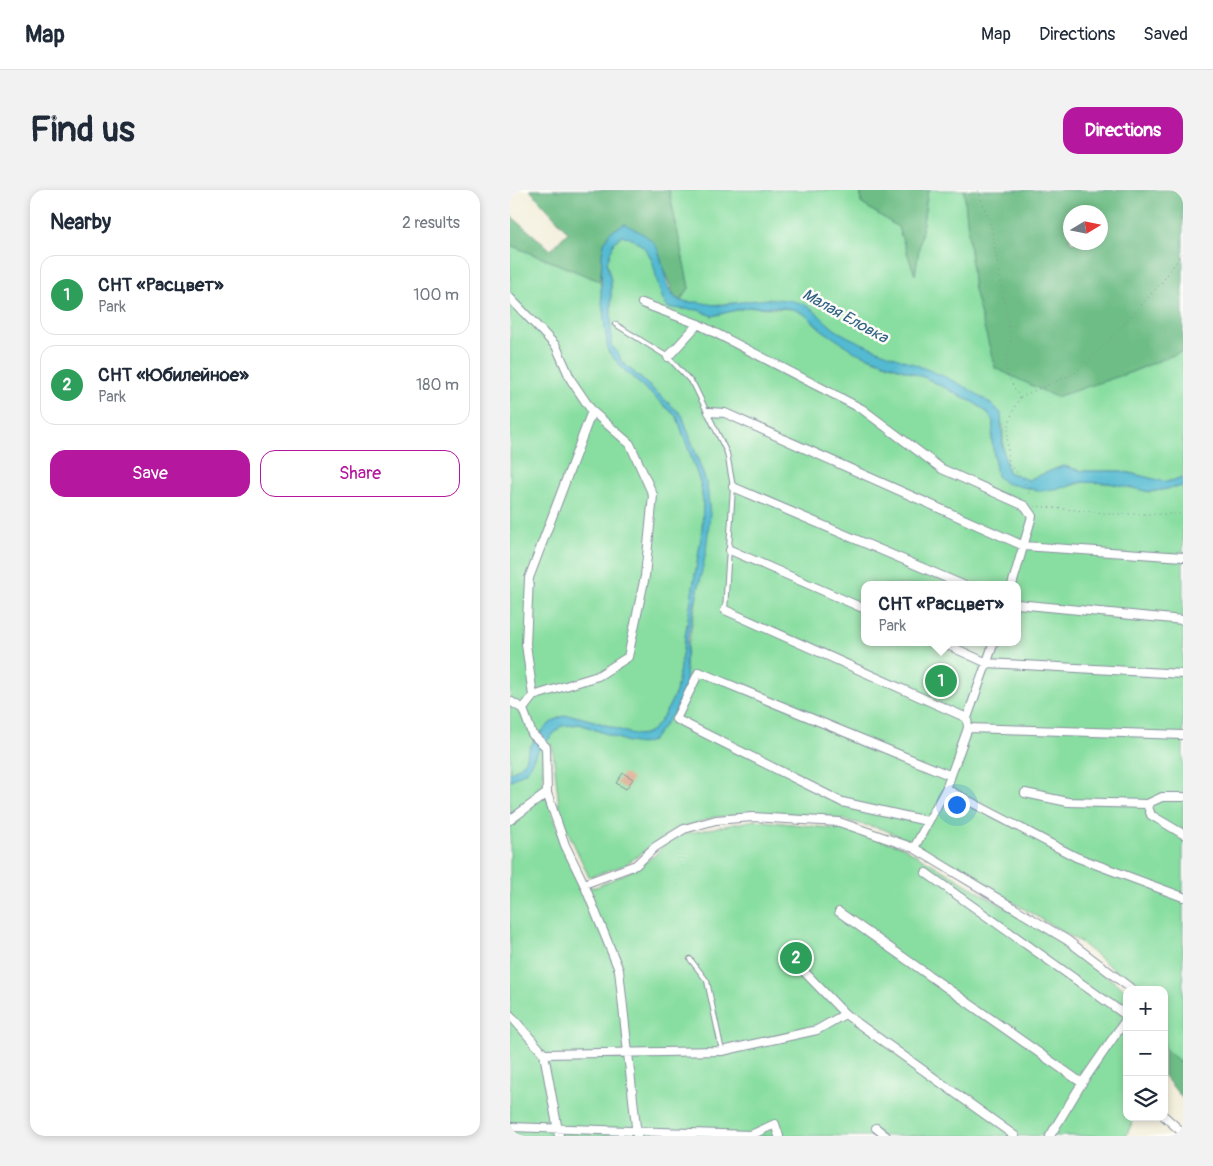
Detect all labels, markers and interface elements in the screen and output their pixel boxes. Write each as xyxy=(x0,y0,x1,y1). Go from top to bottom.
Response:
text: Map xyxy=(25,20,65,49)
text: Map xyxy=(981,23,1011,46)
text: Directions xyxy=(1039,23,1115,46)
text: Saved xyxy=(1143,23,1188,46)
button: Directions xyxy=(1063,107,1183,154)
text: Find us xyxy=(30,108,135,152)
north arrow xyxy=(1063,205,1108,250)
text: Nearby xyxy=(50,209,111,236)
text: 2 results xyxy=(402,213,460,233)
text: СНТ «Расцвет» xyxy=(98,273,224,297)
water label: Малая Еловка xyxy=(799,284,893,348)
text: 1 xyxy=(64,285,70,305)
text: 100 m xyxy=(413,285,459,305)
text: Park xyxy=(98,297,126,317)
text: СНТ «Юбилейное» xyxy=(98,363,249,387)
text: 2 xyxy=(63,375,71,395)
text: 180 m xyxy=(416,375,459,395)
text: Park xyxy=(98,387,126,407)
button: Save xyxy=(50,450,250,497)
button: Share xyxy=(260,450,460,497)
popup xyxy=(861,581,1021,646)
text: СНТ «Расцвет» xyxy=(878,592,1004,616)
text: Park xyxy=(878,616,906,636)
pin: 1 xyxy=(925,662,957,700)
your location xyxy=(944,792,970,818)
pin: 2 xyxy=(780,939,812,977)
map controls xyxy=(1123,986,1168,1121)
button: + xyxy=(1123,986,1168,1031)
button: − xyxy=(1123,1031,1168,1076)
button: layers xyxy=(1123,1076,1168,1121)

